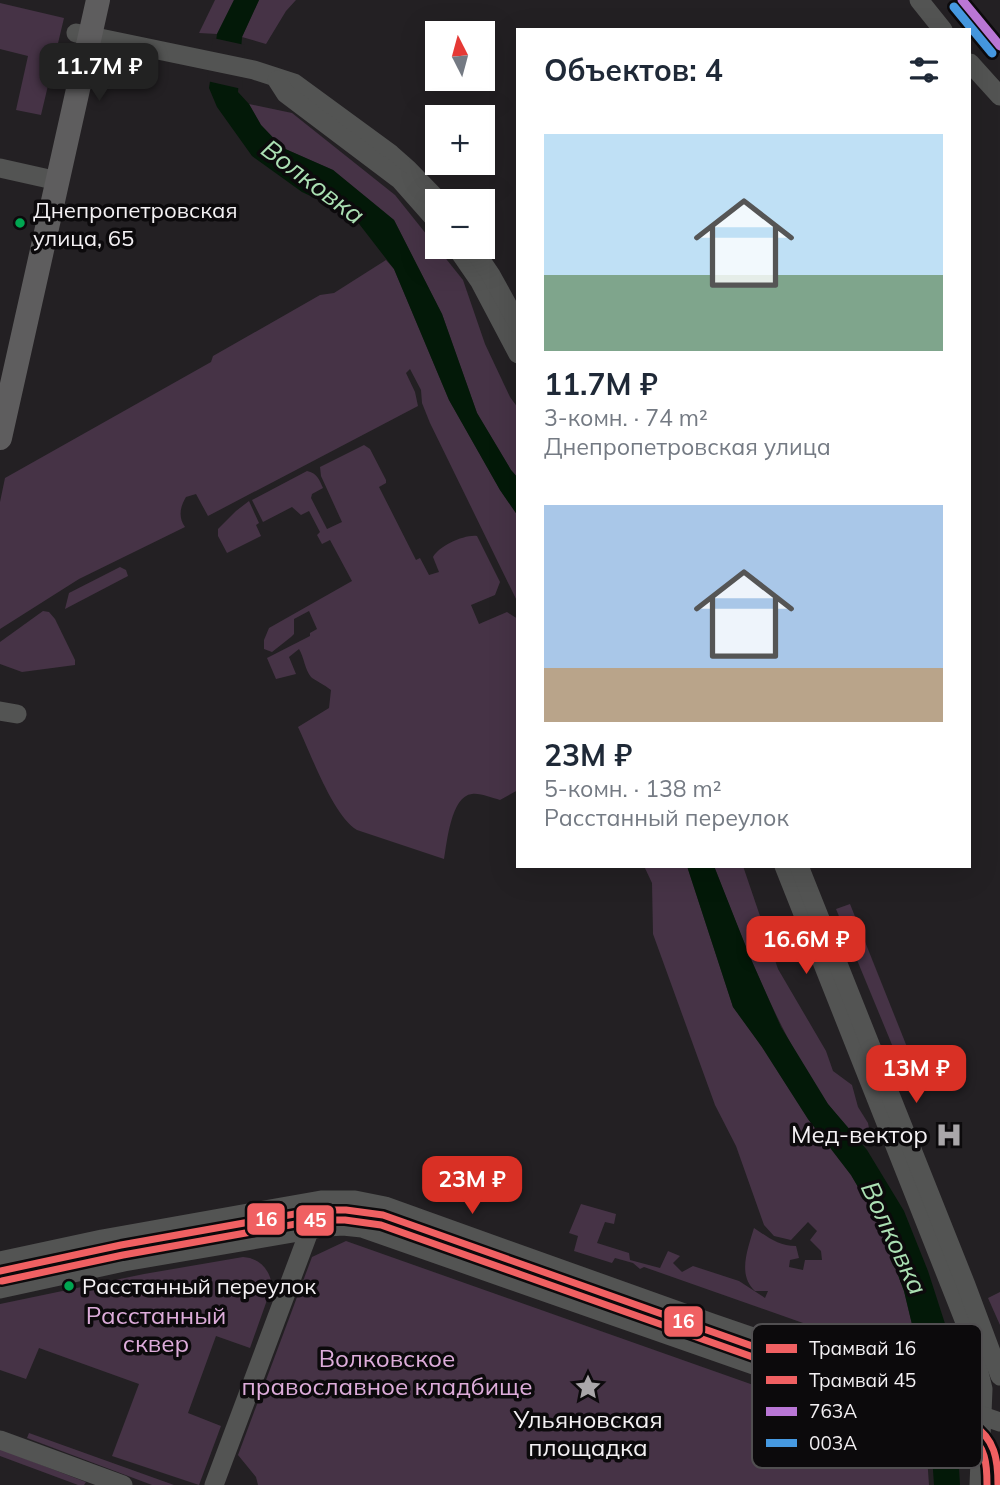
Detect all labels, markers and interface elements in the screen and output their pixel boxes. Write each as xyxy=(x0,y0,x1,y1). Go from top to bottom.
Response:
north arrow xyxy=(425,21,495,91)
map controls xyxy=(425,21,495,259)
pin: 11.7M ₽ xyxy=(34,43,164,103)
text: 11.7M ₽ xyxy=(55,51,143,80)
text: Объектов: 4 xyxy=(544,51,723,89)
icon: filters xyxy=(905,51,943,89)
button: + xyxy=(425,105,495,175)
water label: Волковка xyxy=(255,132,372,231)
icon: home xyxy=(681,180,807,306)
button: − xyxy=(425,189,495,259)
place label: Днепропетровская улица, 65 xyxy=(33,196,238,252)
marker: Днепропетровская улица, 65 xyxy=(13,216,27,230)
text: 11.7M ₽ xyxy=(544,365,658,403)
text: 3-комн. · 74 m² xyxy=(544,403,708,432)
text: Днепропетровская улица xyxy=(544,432,831,461)
icon: home xyxy=(681,551,807,677)
text: 23M ₽ xyxy=(544,736,632,774)
text: 5-комн. · 138 m² xyxy=(544,774,722,803)
text: Расстанный переулок xyxy=(544,803,789,832)
pin: 16.6M ₽ xyxy=(741,916,871,976)
text: 16.6M ₽ xyxy=(762,924,850,953)
pin: 13M ₽ xyxy=(867,1046,965,1105)
text: 13M ₽ xyxy=(882,1053,950,1082)
place label: Мед-вектор xyxy=(791,1119,928,1149)
hospital icon: Мед-вектор xyxy=(934,1120,964,1150)
pin: 23M ₽ xyxy=(423,1156,521,1216)
text: 23M ₽ xyxy=(438,1164,506,1193)
water label: Волковка xyxy=(854,1176,935,1300)
line badge: 16 xyxy=(246,1202,286,1236)
line badge: 45 xyxy=(295,1204,335,1237)
text: 16 xyxy=(255,1207,277,1231)
text: 45 xyxy=(304,1208,326,1232)
place label: Расстанный переулок xyxy=(82,1272,316,1300)
marker: Расстанный переулок xyxy=(62,1279,76,1293)
park label: Расстанный сквер xyxy=(86,1300,226,1358)
line badge: 16 xyxy=(663,1305,704,1338)
text: 16 xyxy=(672,1309,694,1333)
legend xyxy=(752,1324,982,1468)
text: Трамвай 16 xyxy=(809,1336,916,1360)
park label: Волковское православное кладбище xyxy=(242,1343,533,1401)
text: Трамвай 45 xyxy=(809,1368,916,1392)
place icon: Ульяновская площадка xyxy=(573,1372,603,1402)
text: 763А xyxy=(809,1399,857,1423)
place label: Ульяновская площадка xyxy=(512,1404,663,1462)
text: 003А xyxy=(809,1431,857,1455)

